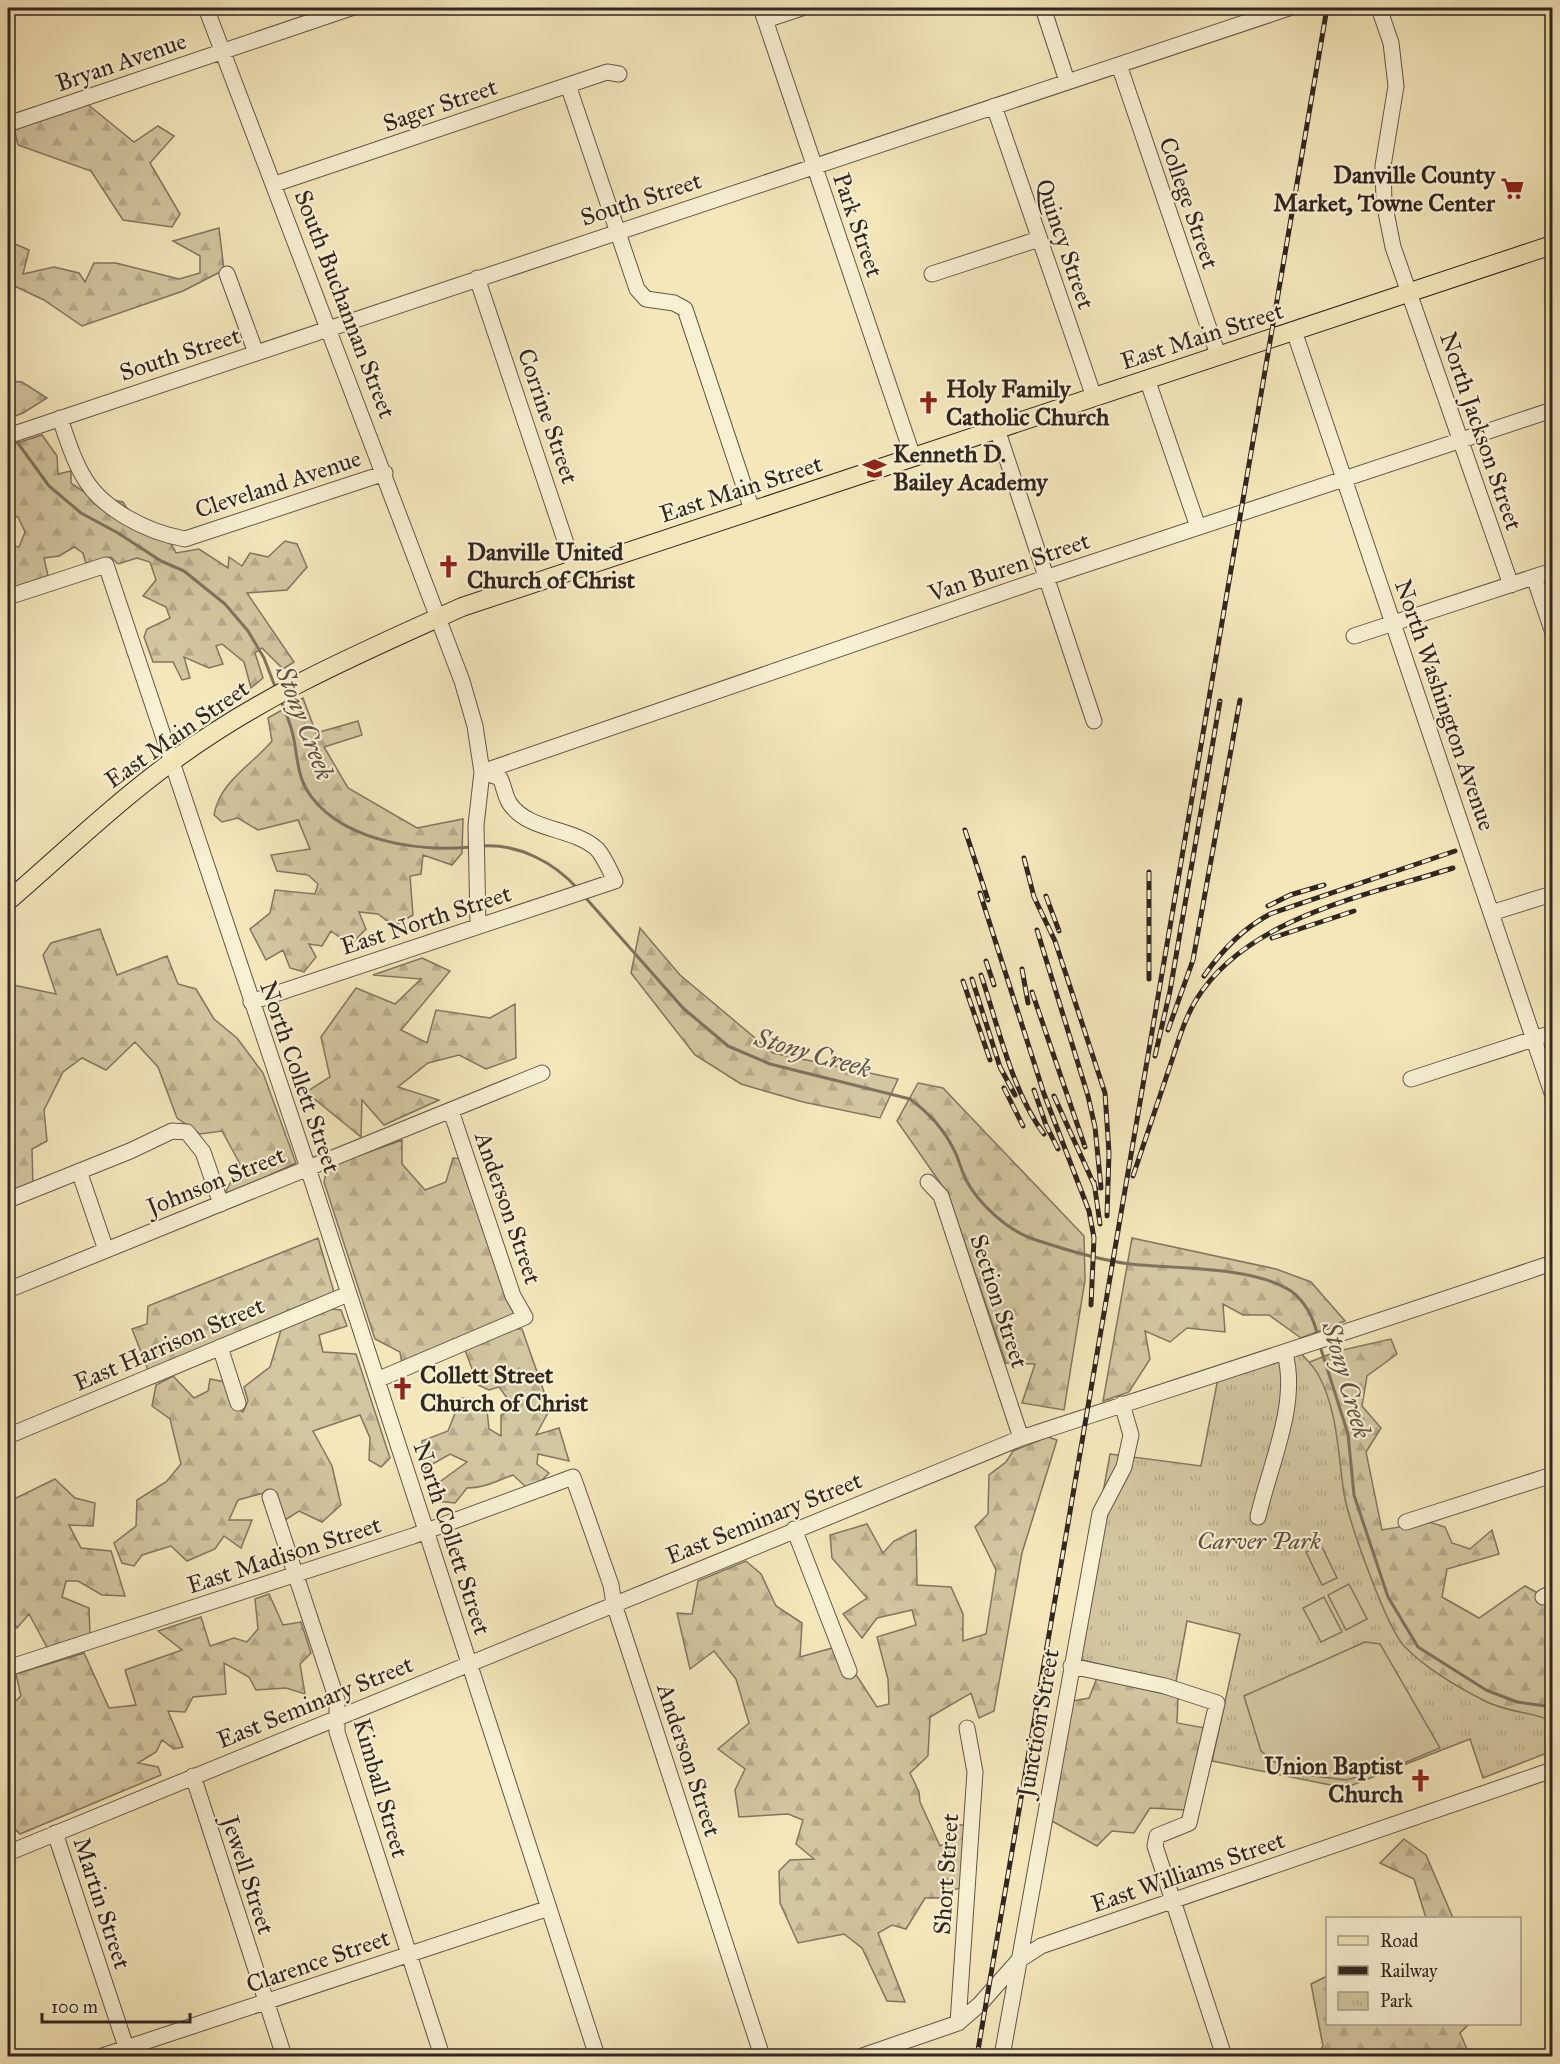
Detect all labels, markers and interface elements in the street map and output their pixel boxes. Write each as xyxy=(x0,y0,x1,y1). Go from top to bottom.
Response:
street label: Bryan Avenue xyxy=(52,26,190,98)
street label: Sager Street xyxy=(379,71,502,139)
street label: College Street xyxy=(1152,133,1226,273)
place label: Danville County Market, Towne Center xyxy=(1273,160,1497,218)
street label: South Street xyxy=(577,165,706,233)
street label: Park Street xyxy=(826,169,890,282)
street label: Quincy Street xyxy=(1029,175,1101,313)
supermarket icon: Danville County Market, Towne Center xyxy=(1500,176,1526,202)
street label: South Buchannan Street xyxy=(288,186,403,423)
street label: East Main Street xyxy=(1117,295,1287,376)
street label: South Street xyxy=(116,320,245,388)
street label: North Jackson Street xyxy=(1433,328,1529,534)
street label: Corrine Street xyxy=(511,344,585,488)
place label: Holy Family Catholic Church xyxy=(946,374,1110,432)
church icon: Holy Family Catholic Church xyxy=(915,390,941,416)
place label: Kenneth D. Bailey Academy xyxy=(893,439,1049,497)
street label: Cleveland Avenue xyxy=(191,443,365,525)
street label: East Main Street xyxy=(656,448,826,529)
school or university icon: Kenneth D. Bailey Academy xyxy=(862,455,888,481)
street label: Van Buren Street xyxy=(924,525,1094,609)
place label: Danville United Church of Christ xyxy=(467,537,635,595)
church icon: Danville United Church of Christ xyxy=(436,553,462,579)
street label: North Washington Avenue xyxy=(1388,575,1502,835)
water label: Stony Creek xyxy=(268,660,342,785)
street label: East Main Street xyxy=(99,673,255,795)
street label: East North Street xyxy=(337,878,516,962)
street label: North Collett Street xyxy=(253,977,347,1178)
water label: Stony Creek xyxy=(750,1021,875,1085)
street label: Anderson Street xyxy=(468,1127,548,1289)
street label: Johnson Street xyxy=(140,1139,290,1223)
street label: Section Street xyxy=(963,1230,1035,1372)
street label: East Harrison Street xyxy=(69,1290,269,1398)
water label: Stony Creek xyxy=(1315,1317,1379,1442)
place label: Collett Street Church of Christ xyxy=(420,1360,588,1418)
church icon: Collett Street Church of Christ xyxy=(389,1376,415,1402)
street label: North Collett Street xyxy=(407,1438,498,1639)
street label: East Seminary Street xyxy=(662,1465,867,1571)
street label: East Madison Street xyxy=(183,1509,385,1600)
park label: Carver Park xyxy=(1197,1526,1321,1556)
street label: Junction Street xyxy=(1010,1646,1066,1802)
street label: East Seminary Street xyxy=(213,1649,418,1755)
street label: Anderson Street xyxy=(650,1679,728,1841)
street label: Kimball Street xyxy=(347,1715,415,1861)
place label: Union Baptist Church xyxy=(1264,1751,1404,1809)
church icon: Union Baptist Church xyxy=(1408,1767,1434,1793)
street label: Jewell Street xyxy=(214,1809,281,1938)
street label: Short Street xyxy=(927,1812,965,1936)
street label: East Williams Street xyxy=(1087,1825,1289,1919)
street label: Martin Street xyxy=(67,1833,138,1973)
legend xyxy=(1326,1917,1521,2025)
street label: Clarence Street xyxy=(242,1922,394,2000)
text: Road xyxy=(1380,1930,1418,1952)
text: Railway xyxy=(1380,1960,1438,1982)
scale bar xyxy=(42,1986,190,2024)
text: Park xyxy=(1380,1990,1413,2012)
text: 100 m xyxy=(51,1996,98,2018)

